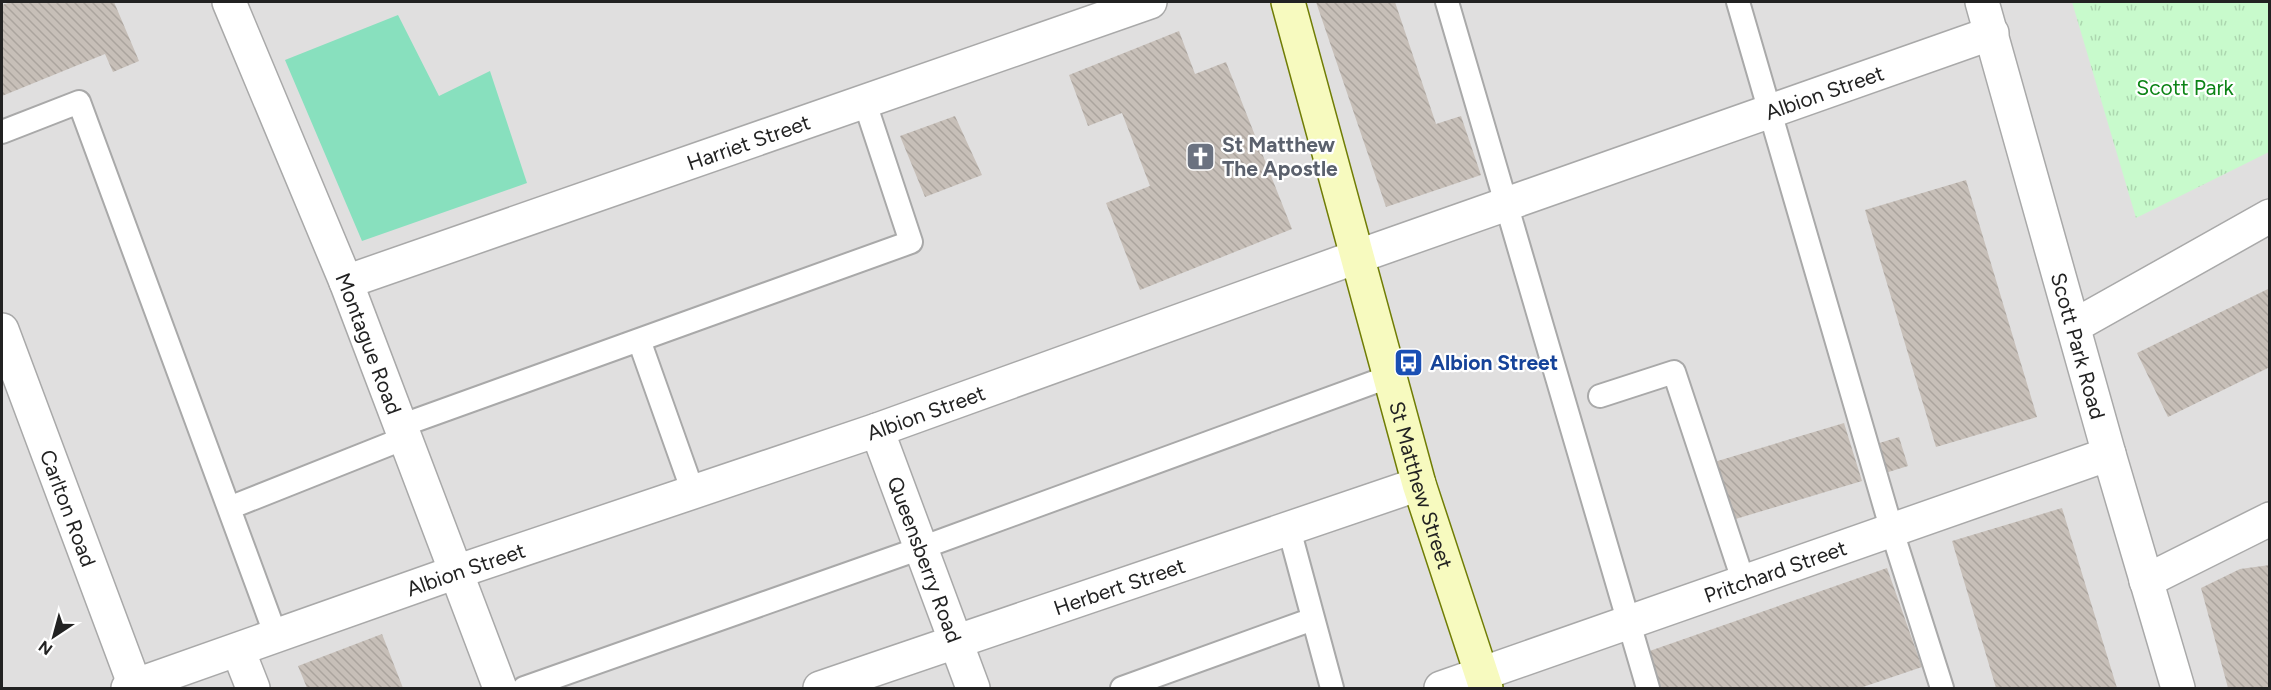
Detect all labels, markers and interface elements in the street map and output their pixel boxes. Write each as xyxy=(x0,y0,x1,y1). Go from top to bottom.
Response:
street label: Albion Street xyxy=(1762,60,1887,124)
park label: Scott Park xyxy=(2136,75,2235,100)
street label: Harriet Street xyxy=(683,109,813,175)
place label: St Matthew The Apostle xyxy=(1222,132,1338,181)
church icon: St Matthew The Apostle xyxy=(1185,140,1217,172)
street label: Montague Road xyxy=(331,269,407,418)
street label: Scott Park Road xyxy=(2046,270,2111,422)
bus stop icon: Albion Street xyxy=(1393,346,1425,378)
place label: Albion Street xyxy=(1430,350,1558,375)
street label: Albion Street xyxy=(863,380,988,445)
street label: St Matthew Street xyxy=(1385,398,1458,572)
street label: Carlton Road xyxy=(35,446,102,570)
street label: Queensberry Road xyxy=(883,473,967,646)
street label: Pritchard Street xyxy=(1701,534,1850,607)
street label: Albion Street xyxy=(403,537,528,601)
street label: Herbert Street xyxy=(1050,552,1188,620)
north arrow xyxy=(24,606,84,666)
text: N xyxy=(35,636,56,659)

